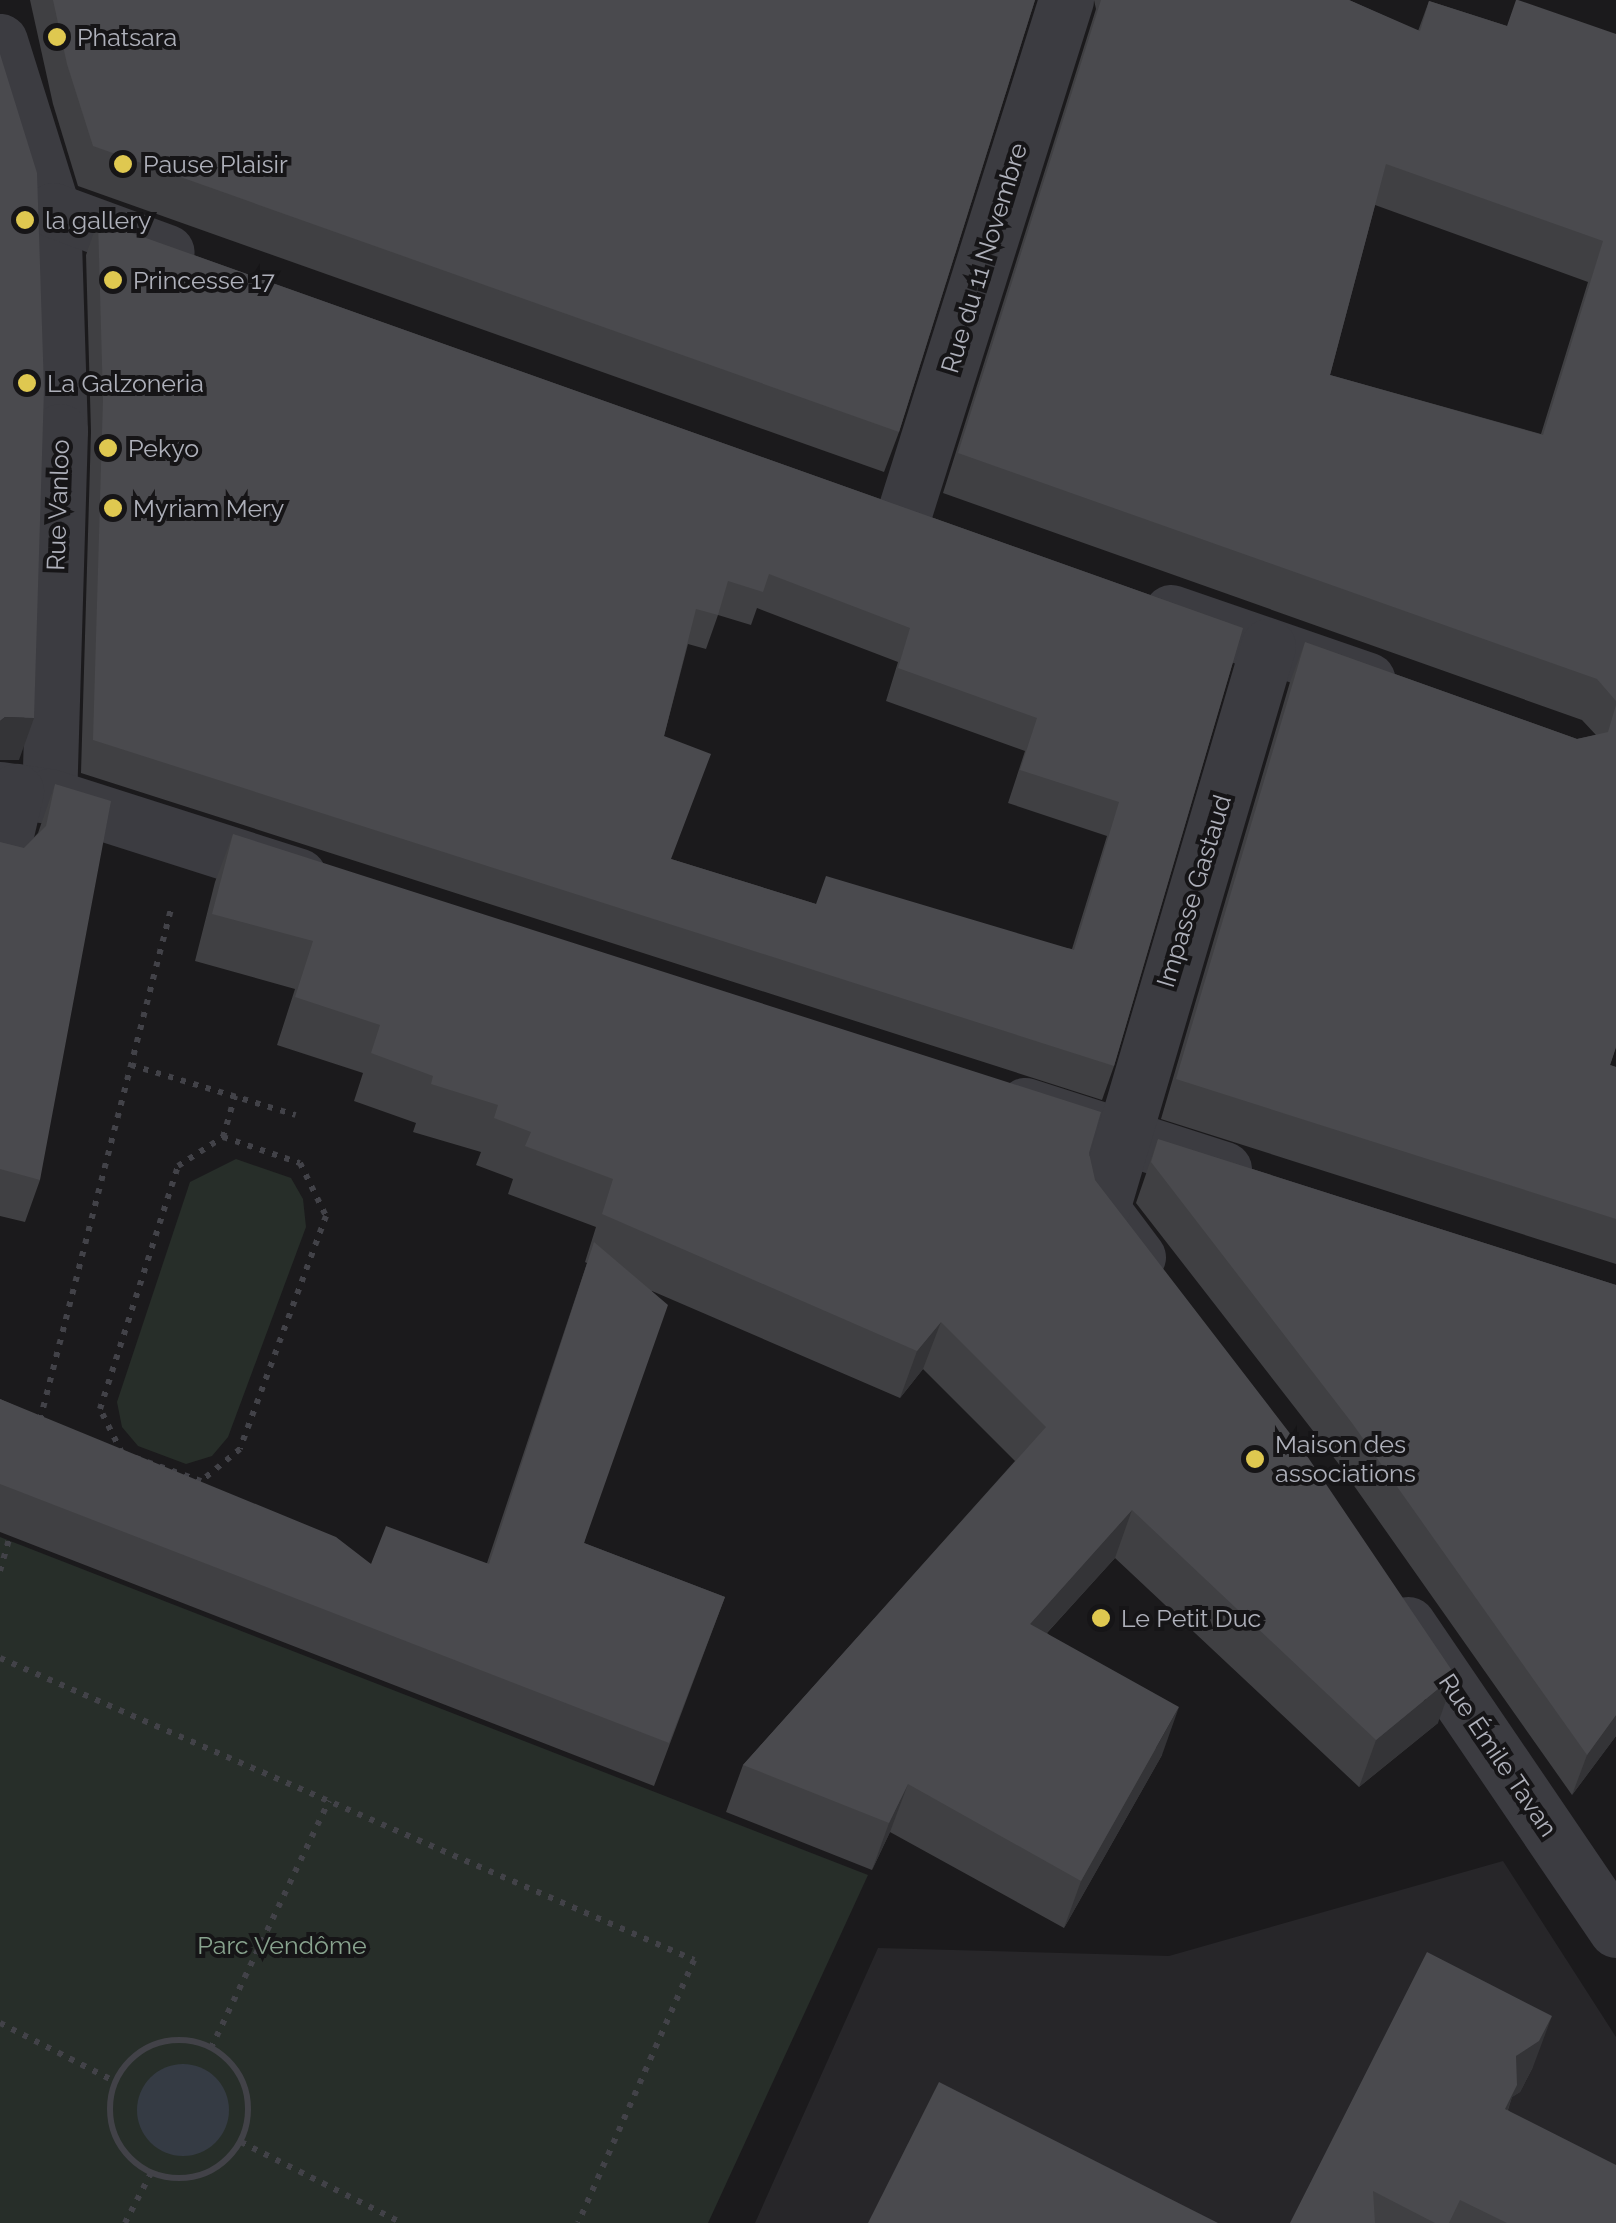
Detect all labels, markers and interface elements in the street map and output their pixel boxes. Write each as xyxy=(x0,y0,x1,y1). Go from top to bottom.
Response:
place label: Phatsara xyxy=(77,22,177,52)
marker: Phatsara xyxy=(46,26,68,48)
street label: Rue du 11 Novembre xyxy=(935,139,1033,377)
place label: Pause Plaisir xyxy=(143,149,288,179)
marker: Pause Plaisir xyxy=(112,153,134,175)
place label: la gallery xyxy=(45,205,151,235)
marker: la gallery xyxy=(14,209,36,231)
place label: Princesse 17 xyxy=(133,265,275,295)
marker: Princesse 17 xyxy=(102,269,124,291)
place label: La Galzoneria xyxy=(47,368,204,398)
marker: La Galzoneria xyxy=(16,372,38,394)
place label: Pekyo xyxy=(128,433,199,463)
marker: Pekyo xyxy=(97,437,119,459)
street label: Rue Vanloo xyxy=(41,438,75,572)
place label: Myriam Mery xyxy=(133,493,284,523)
marker: Myriam Mery xyxy=(102,497,124,519)
street label: Impasse Gastaud xyxy=(1151,791,1237,991)
place label: Maison des associations xyxy=(1275,1430,1416,1489)
marker: Maison des associations xyxy=(1244,1448,1266,1470)
place label: Le Petit Duc xyxy=(1121,1603,1261,1633)
marker: Le Petit Duc xyxy=(1090,1607,1112,1629)
street label: Rue Émile Tavan xyxy=(1432,1668,1564,1842)
park label: Parc Vendôme xyxy=(197,1930,367,1960)

